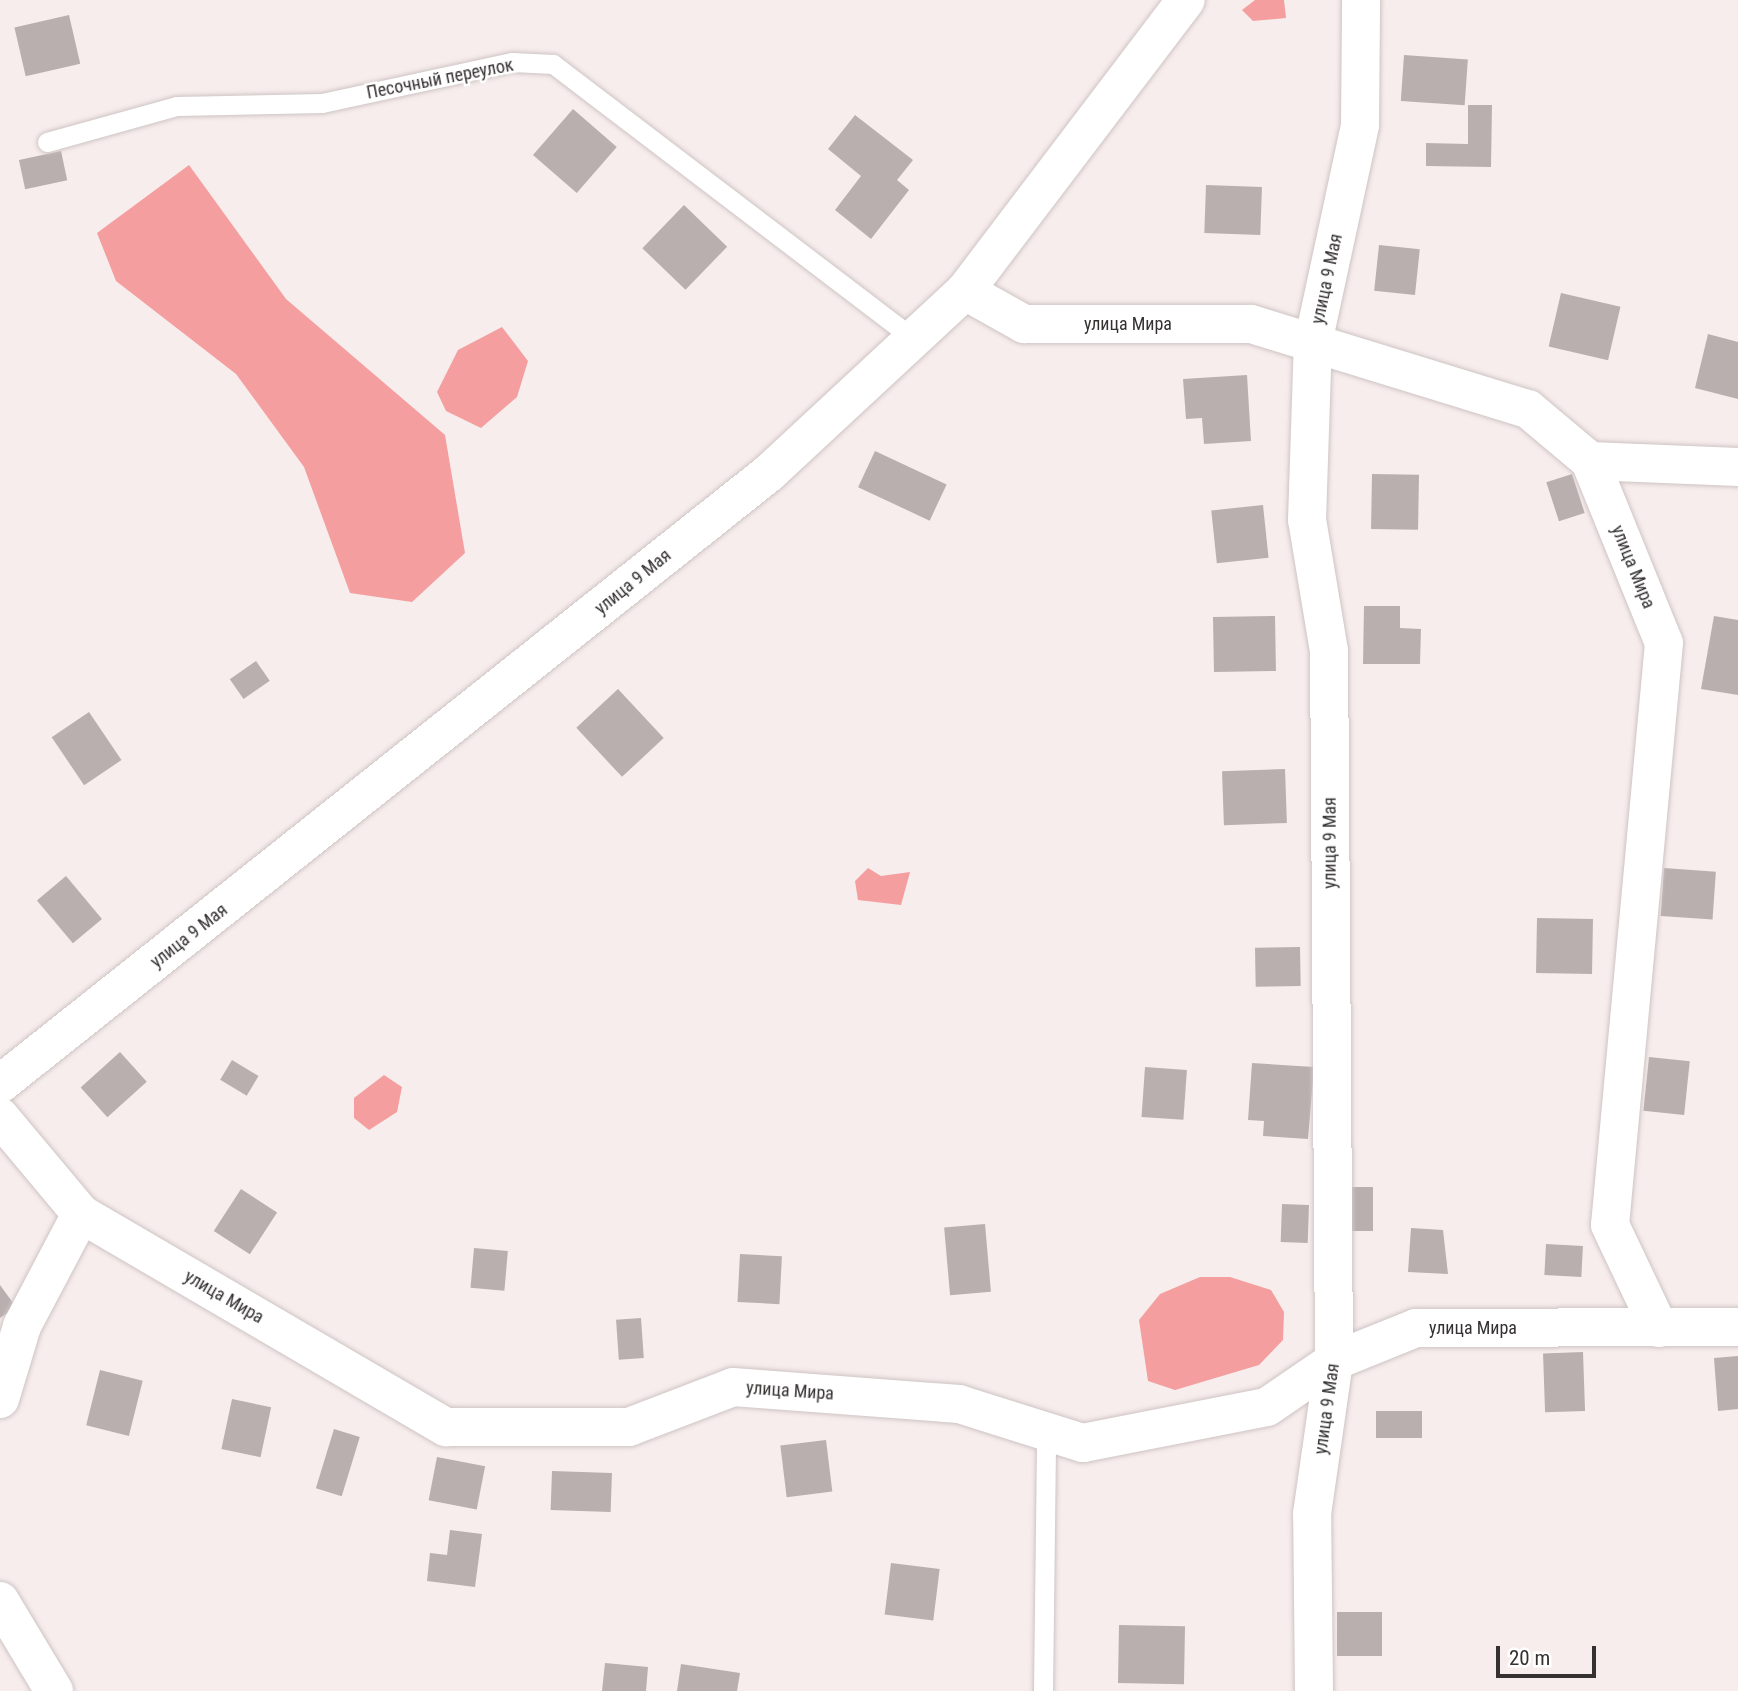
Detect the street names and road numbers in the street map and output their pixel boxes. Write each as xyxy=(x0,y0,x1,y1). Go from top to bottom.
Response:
street label: Песочный переулок xyxy=(365,54,515,104)
street label: улица 9 Мая xyxy=(1307,232,1347,326)
street label: улица Мира xyxy=(1084,313,1172,335)
street label: улица Мира xyxy=(1607,522,1659,612)
street label: улица 9 Мая xyxy=(591,545,675,619)
street label: улица 9 Мая xyxy=(1319,797,1341,889)
street label: улица 9 Мая xyxy=(146,899,232,973)
street label: улица Мира xyxy=(181,1266,267,1328)
street label: улица Мира xyxy=(1429,1317,1517,1339)
street label: улица 9 Мая xyxy=(1310,1362,1344,1456)
street label: улица Мира xyxy=(745,1377,835,1405)

